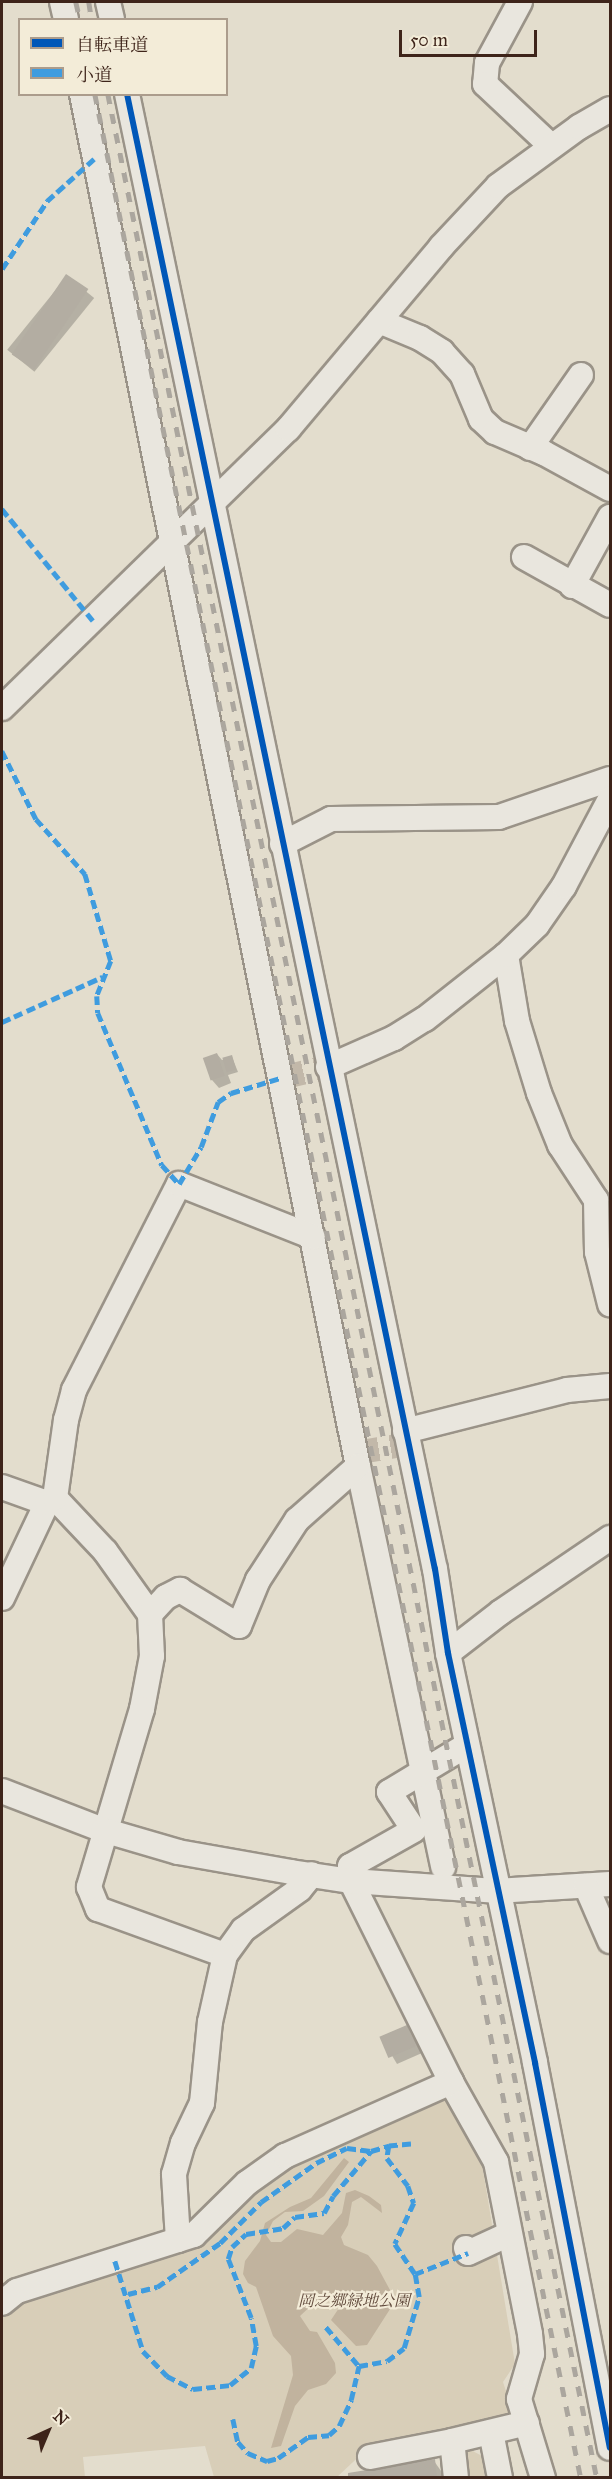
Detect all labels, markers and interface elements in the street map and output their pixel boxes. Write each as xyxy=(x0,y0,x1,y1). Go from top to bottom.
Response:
legend xyxy=(18,18,228,96)
scale bar xyxy=(402,18,540,56)
text: 50 m xyxy=(410,29,448,51)
text: 自転車道 xyxy=(76,34,148,56)
text: 小道 xyxy=(76,64,112,86)
park label: 岡之郷緑地公園 xyxy=(298,2291,410,2311)
north arrow xyxy=(18,2401,78,2461)
text: N xyxy=(49,2406,72,2429)

